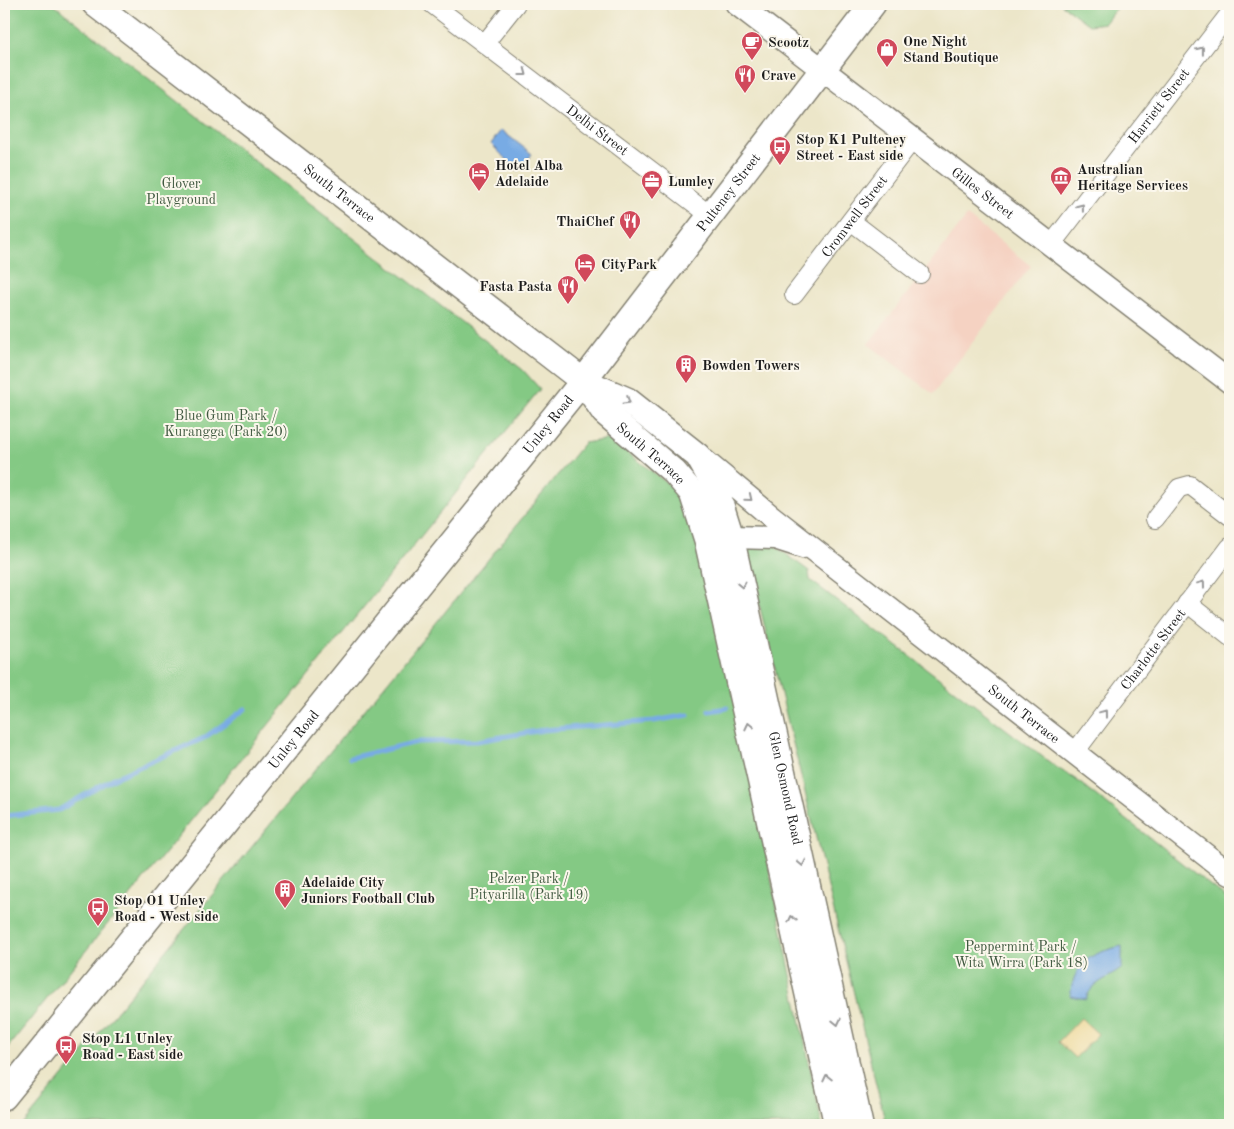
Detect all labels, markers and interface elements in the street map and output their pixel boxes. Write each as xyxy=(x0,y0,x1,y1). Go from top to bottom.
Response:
cafe icon: Scootz xyxy=(740,30,764,61)
place label: One Night Stand Boutique xyxy=(903,35,999,65)
place label: Scootz xyxy=(768,36,809,50)
shop icon: One Night Stand Boutique xyxy=(875,37,899,68)
one-way arrow xyxy=(1196,47,1204,56)
restaurant icon: Crave xyxy=(733,63,757,94)
street label: Harriett Street xyxy=(1126,66,1193,146)
one-way arrow xyxy=(518,67,528,76)
place label: Crave xyxy=(761,69,796,83)
street label: Delhi Street xyxy=(563,103,631,159)
place label: Stop K1 Pulteney Street - East side xyxy=(796,133,906,163)
bus stop icon: Stop K1 Pulteney Street - East side xyxy=(768,135,792,166)
street label: Pulteney Street xyxy=(695,151,763,235)
place label: Hotel Alba Adelaide xyxy=(495,159,563,189)
hotel icon: Hotel Alba Adelaide xyxy=(467,161,491,192)
street label: South Terrace xyxy=(301,162,377,226)
place label: Australian Heritage Services xyxy=(1077,163,1188,193)
street label: Gilles Street xyxy=(948,165,1017,222)
museum icon: Australian Heritage Services xyxy=(1049,165,1073,196)
office icon: Lumley xyxy=(640,169,664,200)
street label: Cromwell Street xyxy=(819,173,890,260)
place label: Lumley xyxy=(668,175,715,189)
park label: Glover Playground xyxy=(146,177,216,207)
one-way arrow xyxy=(1075,203,1084,212)
restaurant icon: ThaiChef xyxy=(618,209,642,240)
place label: ThaiChef xyxy=(556,215,615,229)
hotel icon: CityPark xyxy=(573,252,597,283)
place label: CityPark xyxy=(601,258,657,272)
restaurant icon: Fasta Pasta xyxy=(556,274,580,305)
place label: Fasta Pasta xyxy=(479,280,552,294)
building icon: Bowden Towers xyxy=(674,353,698,384)
place label: Bowden Towers xyxy=(702,359,799,373)
street label: Unley Road xyxy=(521,393,577,457)
one-way arrow xyxy=(622,395,631,405)
park label: Blue Gum Park / Kurangga (Park 20) xyxy=(164,409,288,439)
street label: South Terrace xyxy=(614,420,687,487)
one-way arrow xyxy=(744,493,753,502)
one-way arrow xyxy=(736,580,747,589)
one-way arrow xyxy=(1196,580,1205,590)
street label: Charlotte Street xyxy=(1119,606,1189,693)
street label: South Terrace xyxy=(985,682,1062,746)
street label: Unley Road xyxy=(266,708,322,772)
one-way arrow xyxy=(1098,709,1107,719)
one-way arrow xyxy=(744,722,755,731)
street label: Glen Osmond Road xyxy=(766,730,804,846)
one-way arrow xyxy=(796,859,807,867)
park label: Pelzer Park / Pityarilla (Park 19) xyxy=(469,872,589,902)
place label: Adelaide City Juniors Football Club xyxy=(301,876,435,906)
building icon: Adelaide City Juniors Football Club xyxy=(273,878,297,909)
place label: Stop O1 Unley Road - West side xyxy=(114,894,219,924)
bus stop icon: Stop O1 Unley Road - West side xyxy=(86,896,110,927)
one-way arrow xyxy=(787,915,798,923)
park label: Peppermint Park / Wita Wirra (Park 18) xyxy=(954,940,1088,970)
one-way arrow xyxy=(831,1017,842,1026)
place label: Stop L1 Unley Road - East side xyxy=(82,1032,183,1062)
bus stop icon: Stop L1 Unley Road - East side xyxy=(54,1034,78,1065)
one-way arrow xyxy=(822,1073,833,1082)

